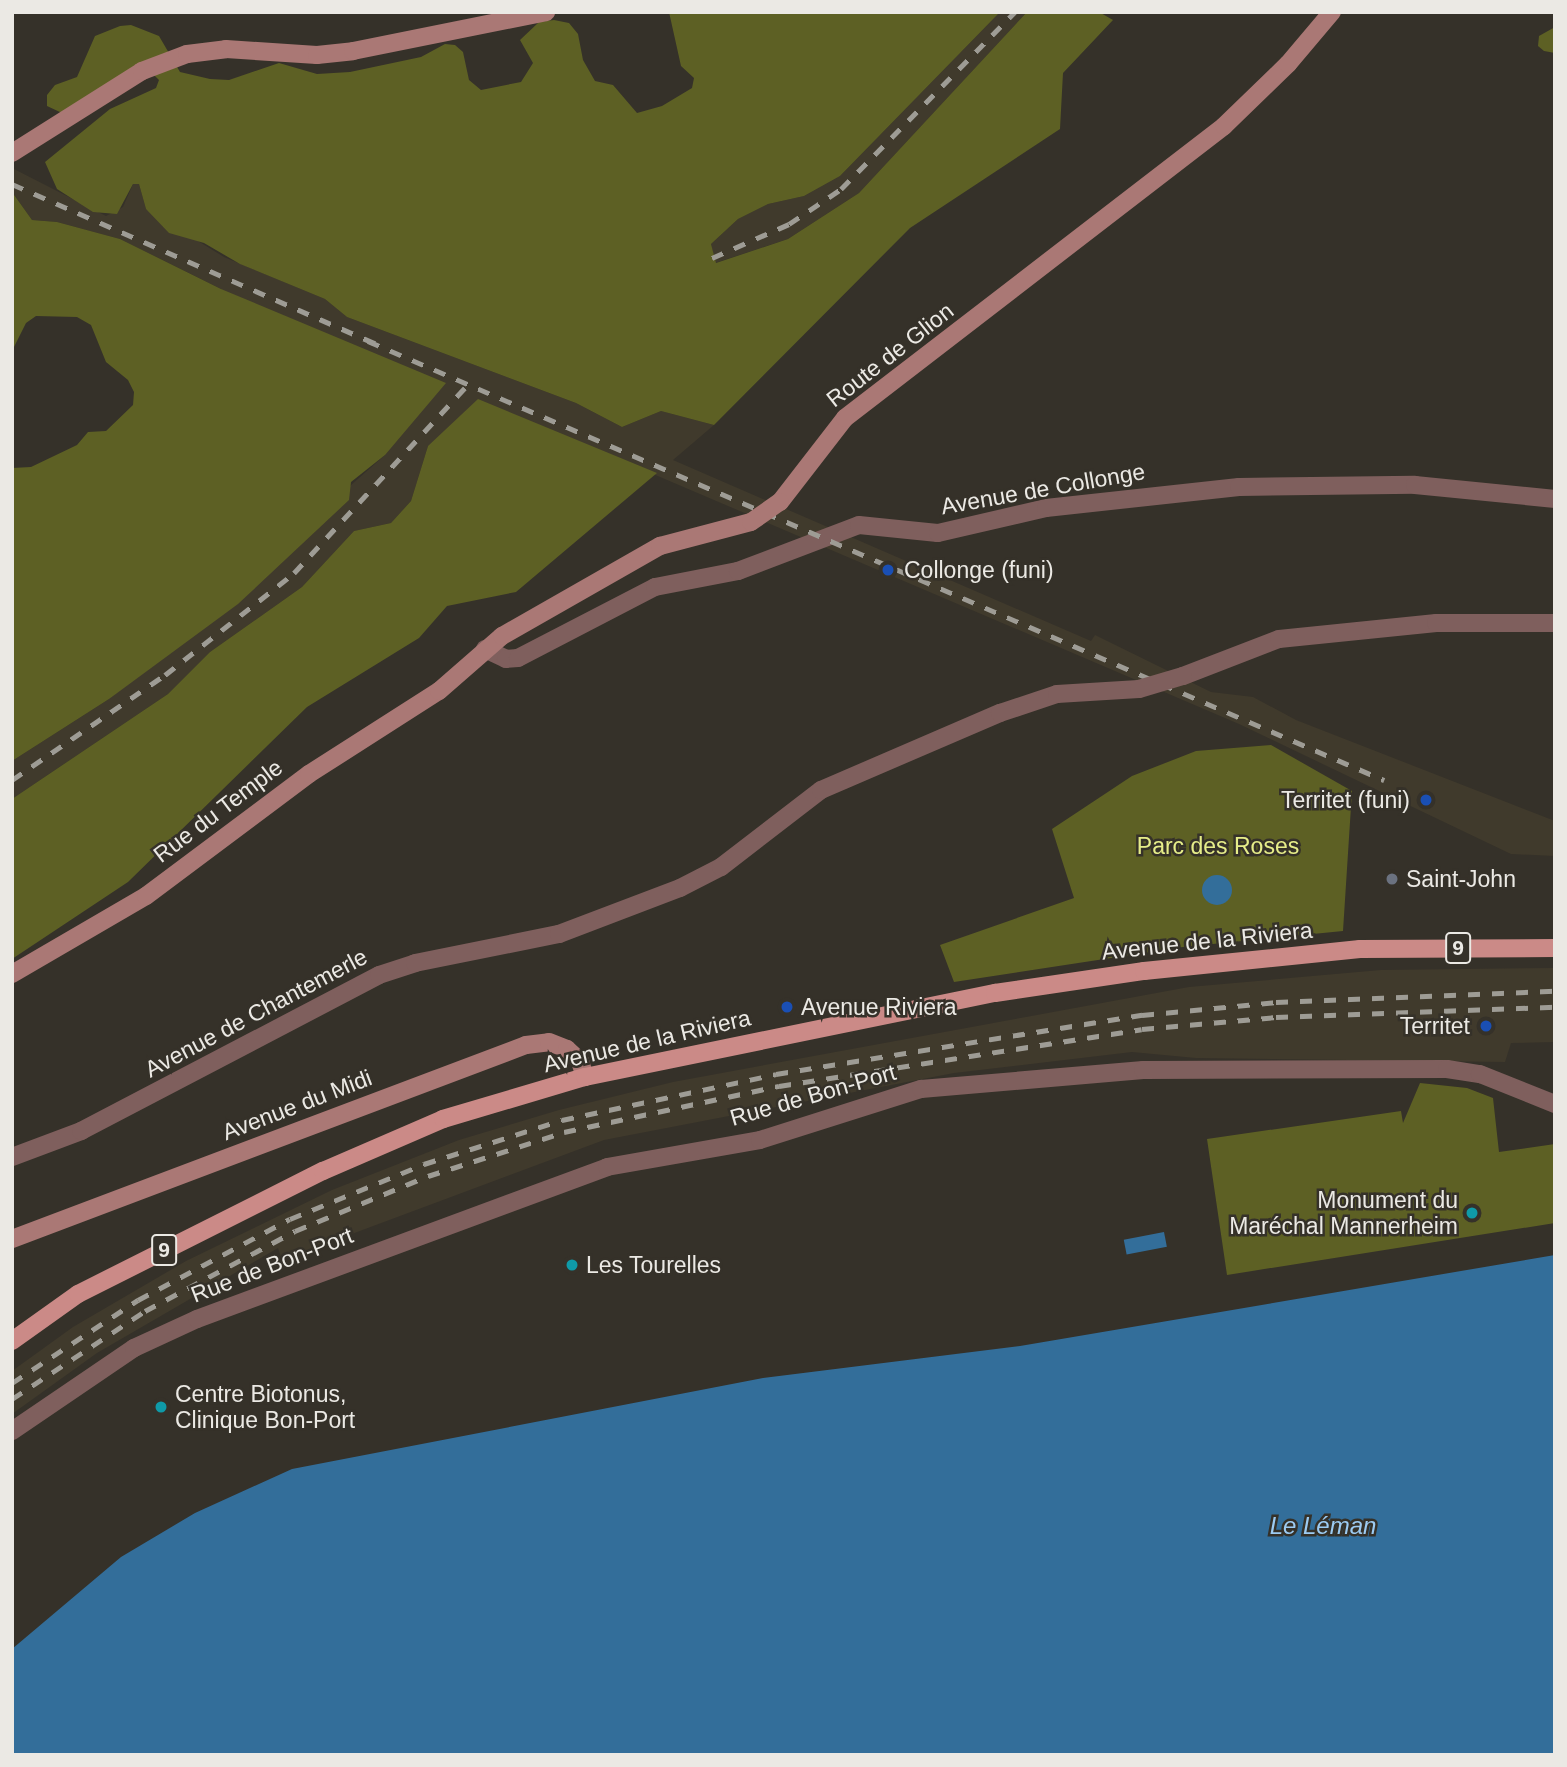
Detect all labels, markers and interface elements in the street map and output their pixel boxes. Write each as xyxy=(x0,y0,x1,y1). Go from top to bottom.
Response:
street label: Route de Glion xyxy=(821,297,959,413)
street label: Avenue de Collonge xyxy=(939,457,1147,521)
place label: Collonge (funi) xyxy=(904,556,1054,584)
marker: Collonge (funi) xyxy=(878,560,898,580)
street label: Rue du Temple xyxy=(148,753,288,869)
place label: Territet (funi) xyxy=(1281,786,1410,814)
marker: Territet (funi) xyxy=(1416,790,1436,810)
park label: Parc des Roses xyxy=(1137,832,1299,860)
place label: Saint-John xyxy=(1406,865,1516,893)
marker: Saint-John xyxy=(1384,871,1400,887)
street label: Avenue de la Riviera xyxy=(1100,916,1314,966)
road number: 9 xyxy=(1444,930,1472,965)
street label: Avenue de Chantemerle xyxy=(140,943,372,1083)
place label: Avenue Riviera xyxy=(801,993,957,1021)
marker: Avenue Riviera xyxy=(779,999,795,1015)
street label: Avenue de la Riviera xyxy=(541,1004,753,1078)
place label: Territet xyxy=(1400,1012,1470,1040)
marker: Territet xyxy=(1476,1016,1496,1036)
street label: Rue de Bon-Port xyxy=(727,1058,899,1132)
street label: Avenue du Midi xyxy=(218,1064,376,1146)
place label: Monument du Maréchal Mannerheim xyxy=(1229,1186,1458,1240)
marker: Monument du Maréchal Mannerheim xyxy=(1464,1205,1480,1221)
street label: Rue de Bon-Port xyxy=(187,1221,357,1309)
road number: 9 xyxy=(150,1232,178,1268)
place label: Les Tourelles xyxy=(586,1251,722,1279)
marker: Les Tourelles xyxy=(564,1257,580,1273)
place label: Centre Biotonus, Clinique Bon-Port xyxy=(175,1380,355,1434)
marker: Centre Biotonus, Clinique Bon-Port xyxy=(153,1399,169,1415)
water label: Le Léman xyxy=(1270,1512,1376,1540)

